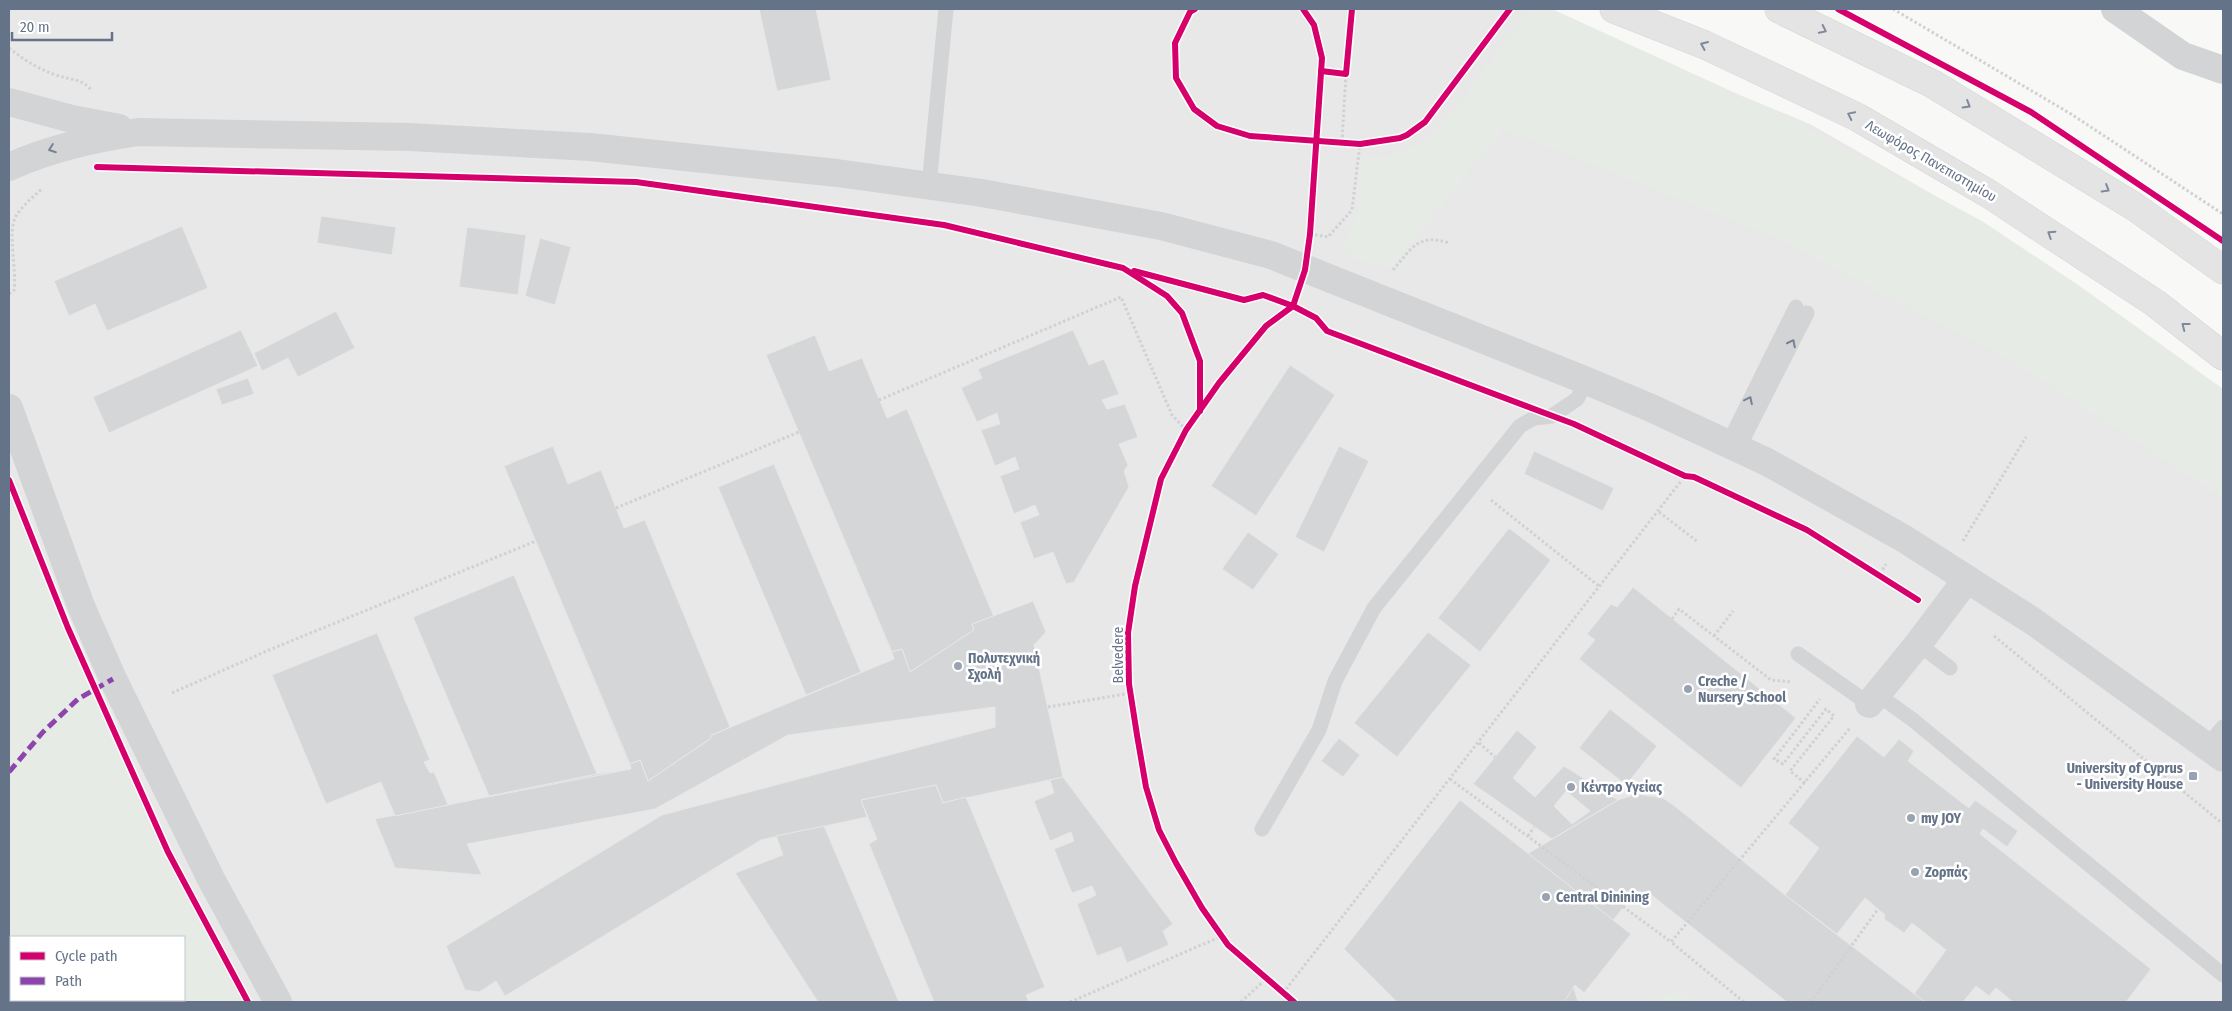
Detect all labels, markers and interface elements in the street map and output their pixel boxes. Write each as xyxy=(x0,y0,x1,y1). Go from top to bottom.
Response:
scale bar xyxy=(12,10,112,42)
text: 20 m xyxy=(20,18,50,36)
one-way arrow xyxy=(1818,24,1827,34)
one-way arrow xyxy=(1700,41,1709,52)
one-way arrow xyxy=(1961,98,1970,108)
one-way arrow xyxy=(1847,111,1856,121)
street label: Λεωφόρος Πανεπιστημίου xyxy=(1862,117,2000,205)
one-way arrow xyxy=(48,143,57,153)
one-way arrow xyxy=(2100,183,2109,192)
one-way arrow xyxy=(2047,231,2056,241)
one-way arrow xyxy=(2182,323,2191,331)
one-way arrow xyxy=(1786,339,1796,348)
one-way arrow xyxy=(1743,396,1753,405)
street label: Belvedere xyxy=(1110,626,1127,684)
place label: Πολυτεχνική Σχολή xyxy=(968,650,1040,683)
marker: Πολυτεχνική Σχολή xyxy=(952,660,964,672)
place label: Creche / Nursery School xyxy=(1698,673,1786,706)
marker: Creche / Nursery School xyxy=(1682,683,1694,695)
place label: University of Cyprus - University House xyxy=(2067,760,2183,793)
marker: University of Cyprus - University House xyxy=(2187,770,2199,782)
place label: Κέντρο Υγείας xyxy=(1581,779,1663,796)
marker: Κέντρο Υγείας xyxy=(1565,781,1577,793)
place label: my JOY xyxy=(1921,810,1962,827)
marker: my JOY xyxy=(1905,812,1917,824)
place label: Ζορπάς xyxy=(1925,864,1968,881)
marker: Ζορπάς xyxy=(1909,866,1921,878)
place label: Central Dinining xyxy=(1556,889,1649,906)
marker: Central Dinining xyxy=(1540,891,1552,903)
legend xyxy=(10,936,185,1001)
text: Cycle path xyxy=(55,947,118,965)
text: Path xyxy=(55,972,82,990)

